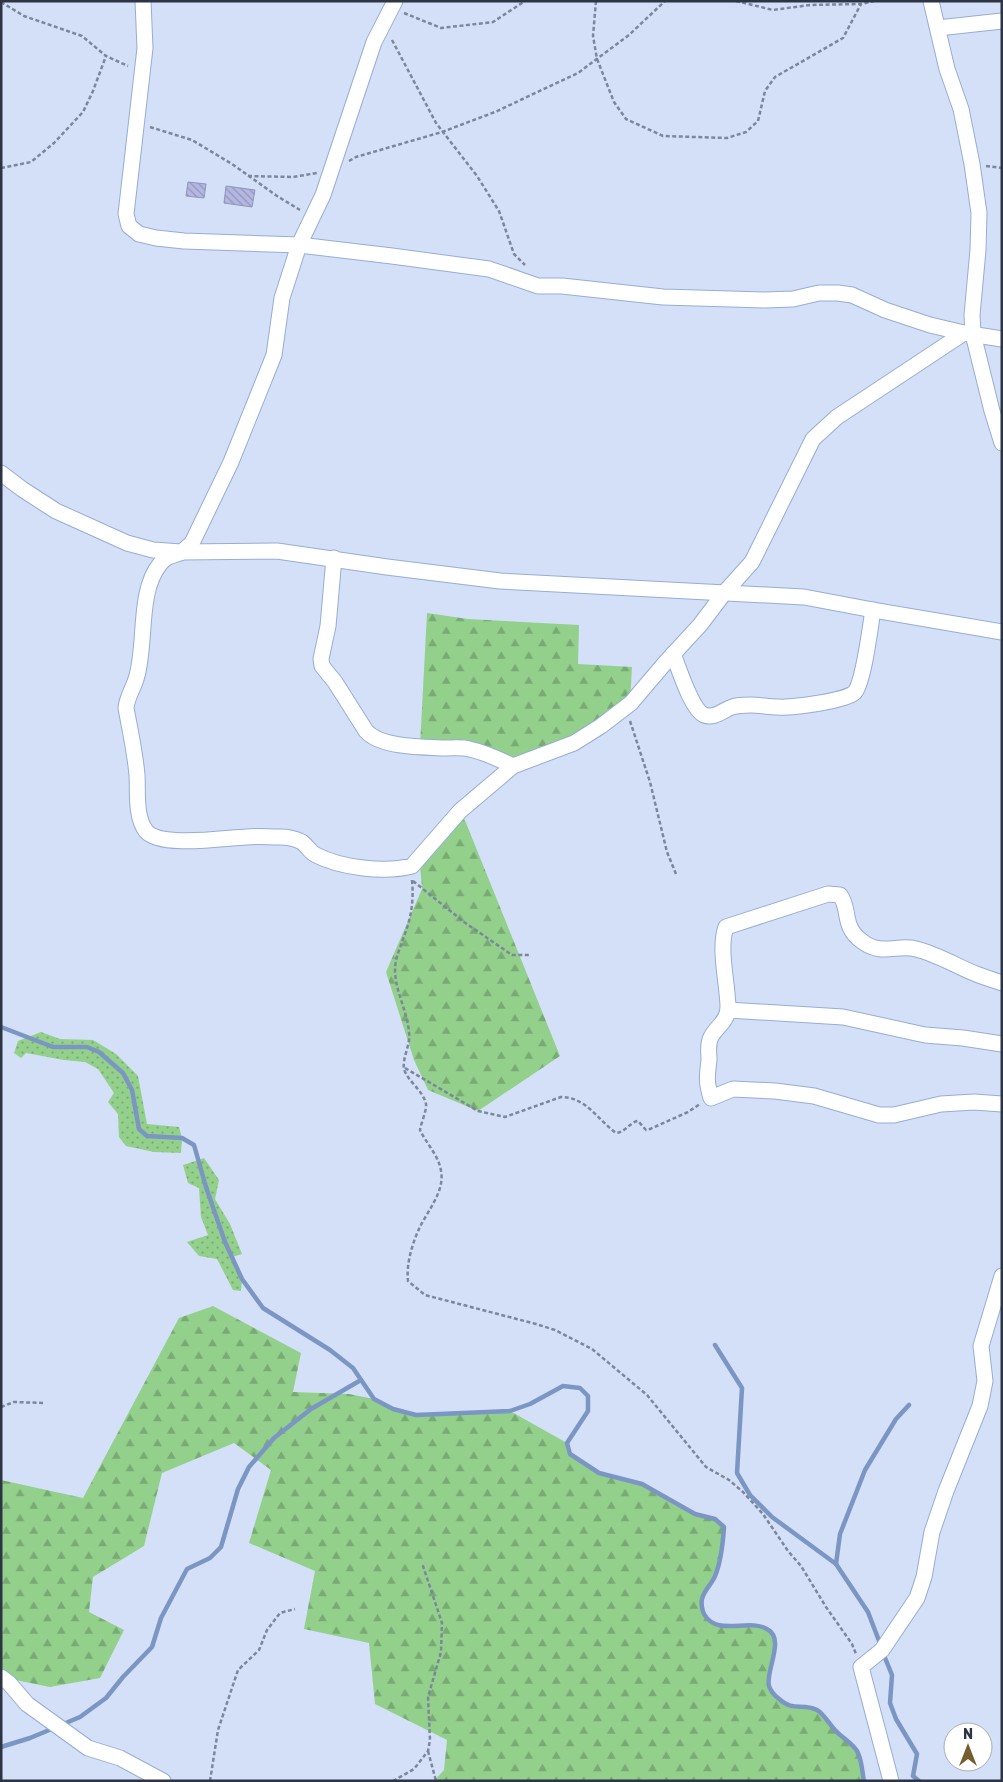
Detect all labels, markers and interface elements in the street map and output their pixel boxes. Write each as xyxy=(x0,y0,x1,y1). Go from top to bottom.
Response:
north arrow xyxy=(943,1722,993,1772)
text: N xyxy=(963,1726,973,1743)

